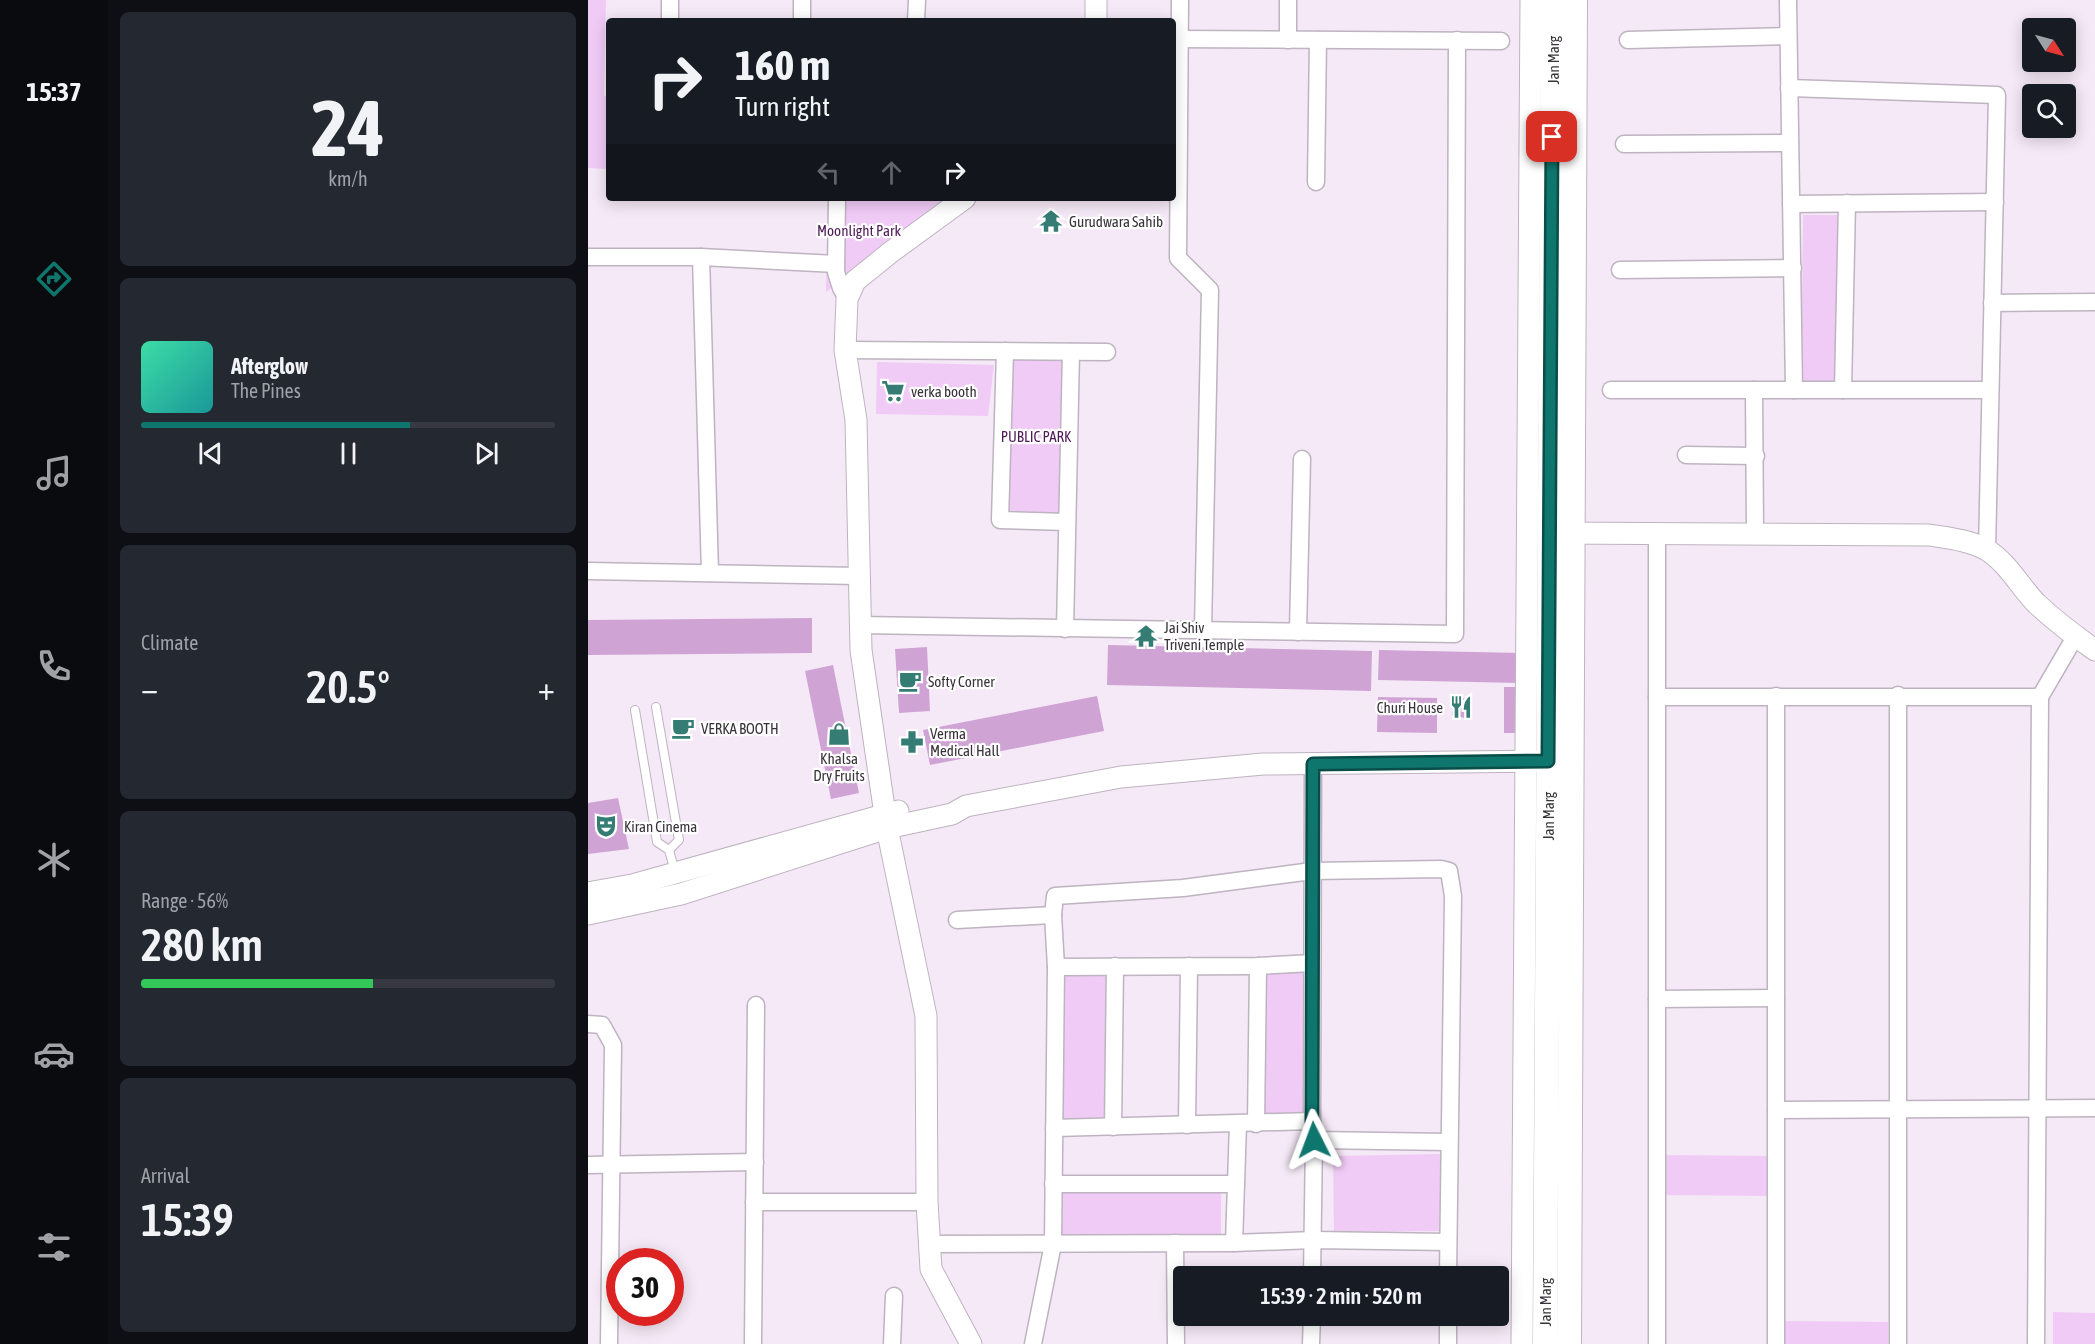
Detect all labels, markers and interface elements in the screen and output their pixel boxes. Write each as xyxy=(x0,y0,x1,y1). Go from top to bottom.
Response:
north arrow xyxy=(2022,18,2076,72)
map controls xyxy=(2022,18,2076,138)
street label: Jan Marg xyxy=(1545,35,1562,84)
text: 160 m xyxy=(735,41,830,89)
icon: right xyxy=(636,42,714,120)
text: 15:37 xyxy=(26,76,82,107)
text: 24 xyxy=(311,83,385,173)
button: search xyxy=(2022,84,2076,138)
text: Turn right xyxy=(735,91,830,122)
pin xyxy=(1526,111,1577,162)
icon: arrive xyxy=(1535,120,1568,153)
icon: left xyxy=(812,156,845,189)
icon: ahead xyxy=(875,156,908,189)
icon: right xyxy=(938,156,971,189)
text: km/h xyxy=(328,167,368,190)
temple icon: Gurudwara Sahib xyxy=(1038,208,1064,234)
place label: Gurudwara Sahib xyxy=(1069,213,1163,230)
park label: Moonlight Park xyxy=(817,222,901,239)
icon: directions xyxy=(33,258,75,300)
text: Afterglow xyxy=(231,353,308,379)
supermarket icon: verka booth xyxy=(880,378,906,404)
text: The Pines xyxy=(231,379,301,402)
place label: verka booth xyxy=(911,383,977,400)
park label: PUBLIC PARK xyxy=(1001,428,1072,445)
icon: previous xyxy=(194,437,227,470)
icon: pause xyxy=(332,437,365,470)
icon: next xyxy=(470,437,503,470)
icon: music xyxy=(33,452,75,494)
place label: Jai Shiv Triveni Temple xyxy=(1164,619,1244,653)
temple icon: Jai Shiv Triveni Temple xyxy=(1133,623,1159,649)
text: Climate xyxy=(141,631,198,654)
icon: phone xyxy=(33,645,75,687)
text: 20.5° xyxy=(306,661,390,713)
cafe icon: Softy Corner xyxy=(897,668,923,694)
text: − xyxy=(141,669,158,707)
text: + xyxy=(538,669,555,707)
place label: Softy Corner xyxy=(928,673,995,690)
restaurant icon: Churi House xyxy=(1448,694,1474,720)
place label: Churi House xyxy=(1377,699,1443,716)
cafe icon: VERKA BOOTH xyxy=(670,715,696,741)
place label: VERKA BOOTH xyxy=(701,720,779,737)
shop icon: Khalsa Dry Fruits xyxy=(826,721,852,747)
place label: Verma Medical Hall xyxy=(930,725,1000,759)
pharmacy icon: Verma Medical Hall xyxy=(899,729,925,755)
place label: Khalsa Dry Fruits xyxy=(813,750,865,784)
street label: Jan Marg xyxy=(1540,791,1557,840)
theatre icon: Kiran Cinema xyxy=(593,813,619,839)
place label: Kiran Cinema xyxy=(624,818,697,835)
icon: climate xyxy=(33,839,75,881)
text: Range · 56% xyxy=(141,889,228,912)
text: 280 km xyxy=(141,919,263,971)
icon: car xyxy=(33,1033,75,1075)
position arrow xyxy=(1282,1108,1346,1172)
text: Arrival xyxy=(141,1164,190,1187)
text: 15:39 xyxy=(141,1194,234,1246)
icon: filters xyxy=(33,1226,75,1268)
speed limit sign: 30 xyxy=(606,1248,684,1326)
street label: Jan Marg xyxy=(1537,1277,1554,1326)
text: 15:39 · 2 min · 520 m xyxy=(1260,1283,1422,1309)

